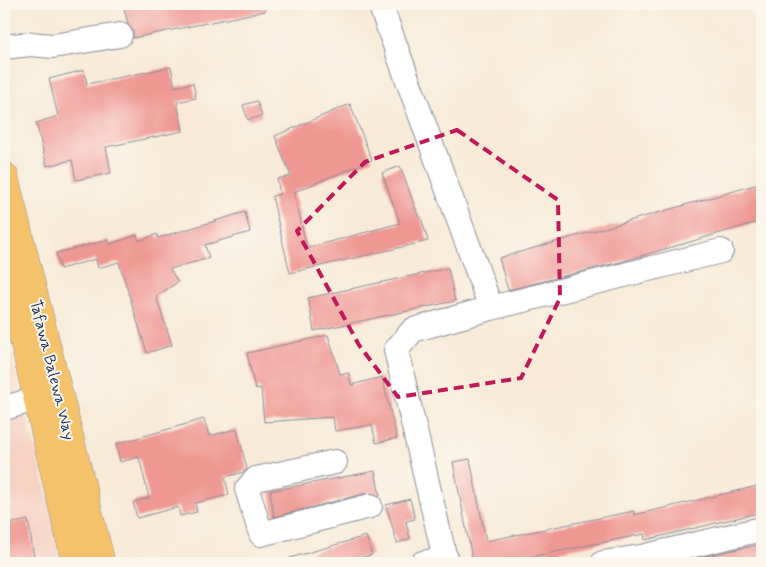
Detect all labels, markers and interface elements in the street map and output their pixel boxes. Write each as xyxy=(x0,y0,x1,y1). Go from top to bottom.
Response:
street label: Tafawa Balewa Way xyxy=(24,298,80,442)

